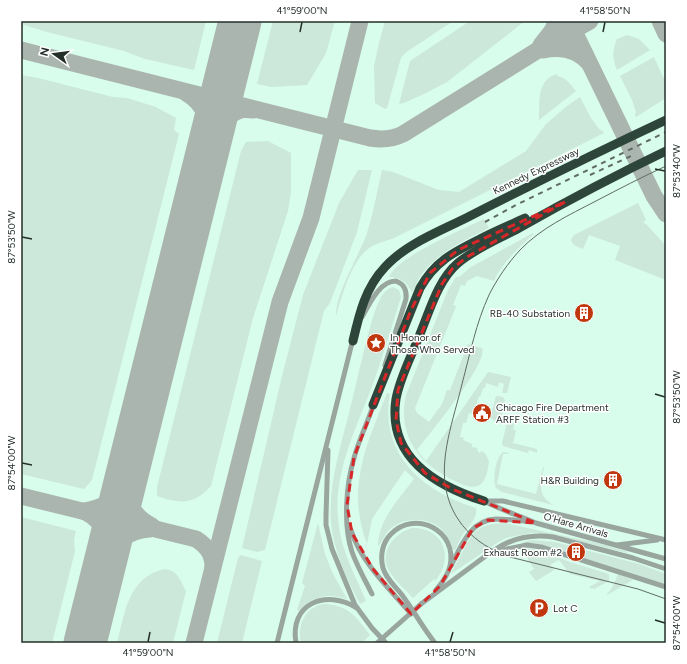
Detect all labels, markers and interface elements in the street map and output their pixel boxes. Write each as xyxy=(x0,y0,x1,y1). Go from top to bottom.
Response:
text: 41°59'00"N xyxy=(276,4,328,17)
text: 41°58'50"N xyxy=(579,4,631,17)
north arrow xyxy=(34,34,74,74)
text: N xyxy=(37,46,52,57)
street label: Kennedy Expressway xyxy=(491,144,582,198)
text: 87°53'40"W xyxy=(670,144,683,198)
text: 87°53'50"W xyxy=(5,210,18,264)
building icon: RB-40 Substation xyxy=(573,302,595,324)
place label: RB-40 Substation xyxy=(490,307,570,320)
place label: In Honor of Those Who Served xyxy=(390,331,474,356)
place icon: In Honor of Those Who Served xyxy=(365,332,387,354)
text: 87°53'50"W xyxy=(670,370,683,424)
place label: Chicago Fire Department ARFF Station #3 xyxy=(496,401,609,426)
public building icon: Chicago Fire Department ARFF Station #3 xyxy=(471,402,493,424)
text: 87°54'00"W xyxy=(5,435,18,490)
building icon: H&R Building xyxy=(602,469,624,491)
place label: H&R Building xyxy=(540,474,599,487)
street label: O'Hare Arrivals xyxy=(542,510,610,541)
building icon: Exhaust Room #2 xyxy=(565,541,587,563)
place label: Exhaust Room #2 xyxy=(483,546,562,559)
text: 87°54'00"W xyxy=(670,595,683,650)
parking icon: Lot C xyxy=(528,597,550,619)
place label: Lot C xyxy=(553,602,577,615)
text: 41°59'00"N xyxy=(122,646,174,659)
text: 41°58'50"N xyxy=(424,646,476,659)

